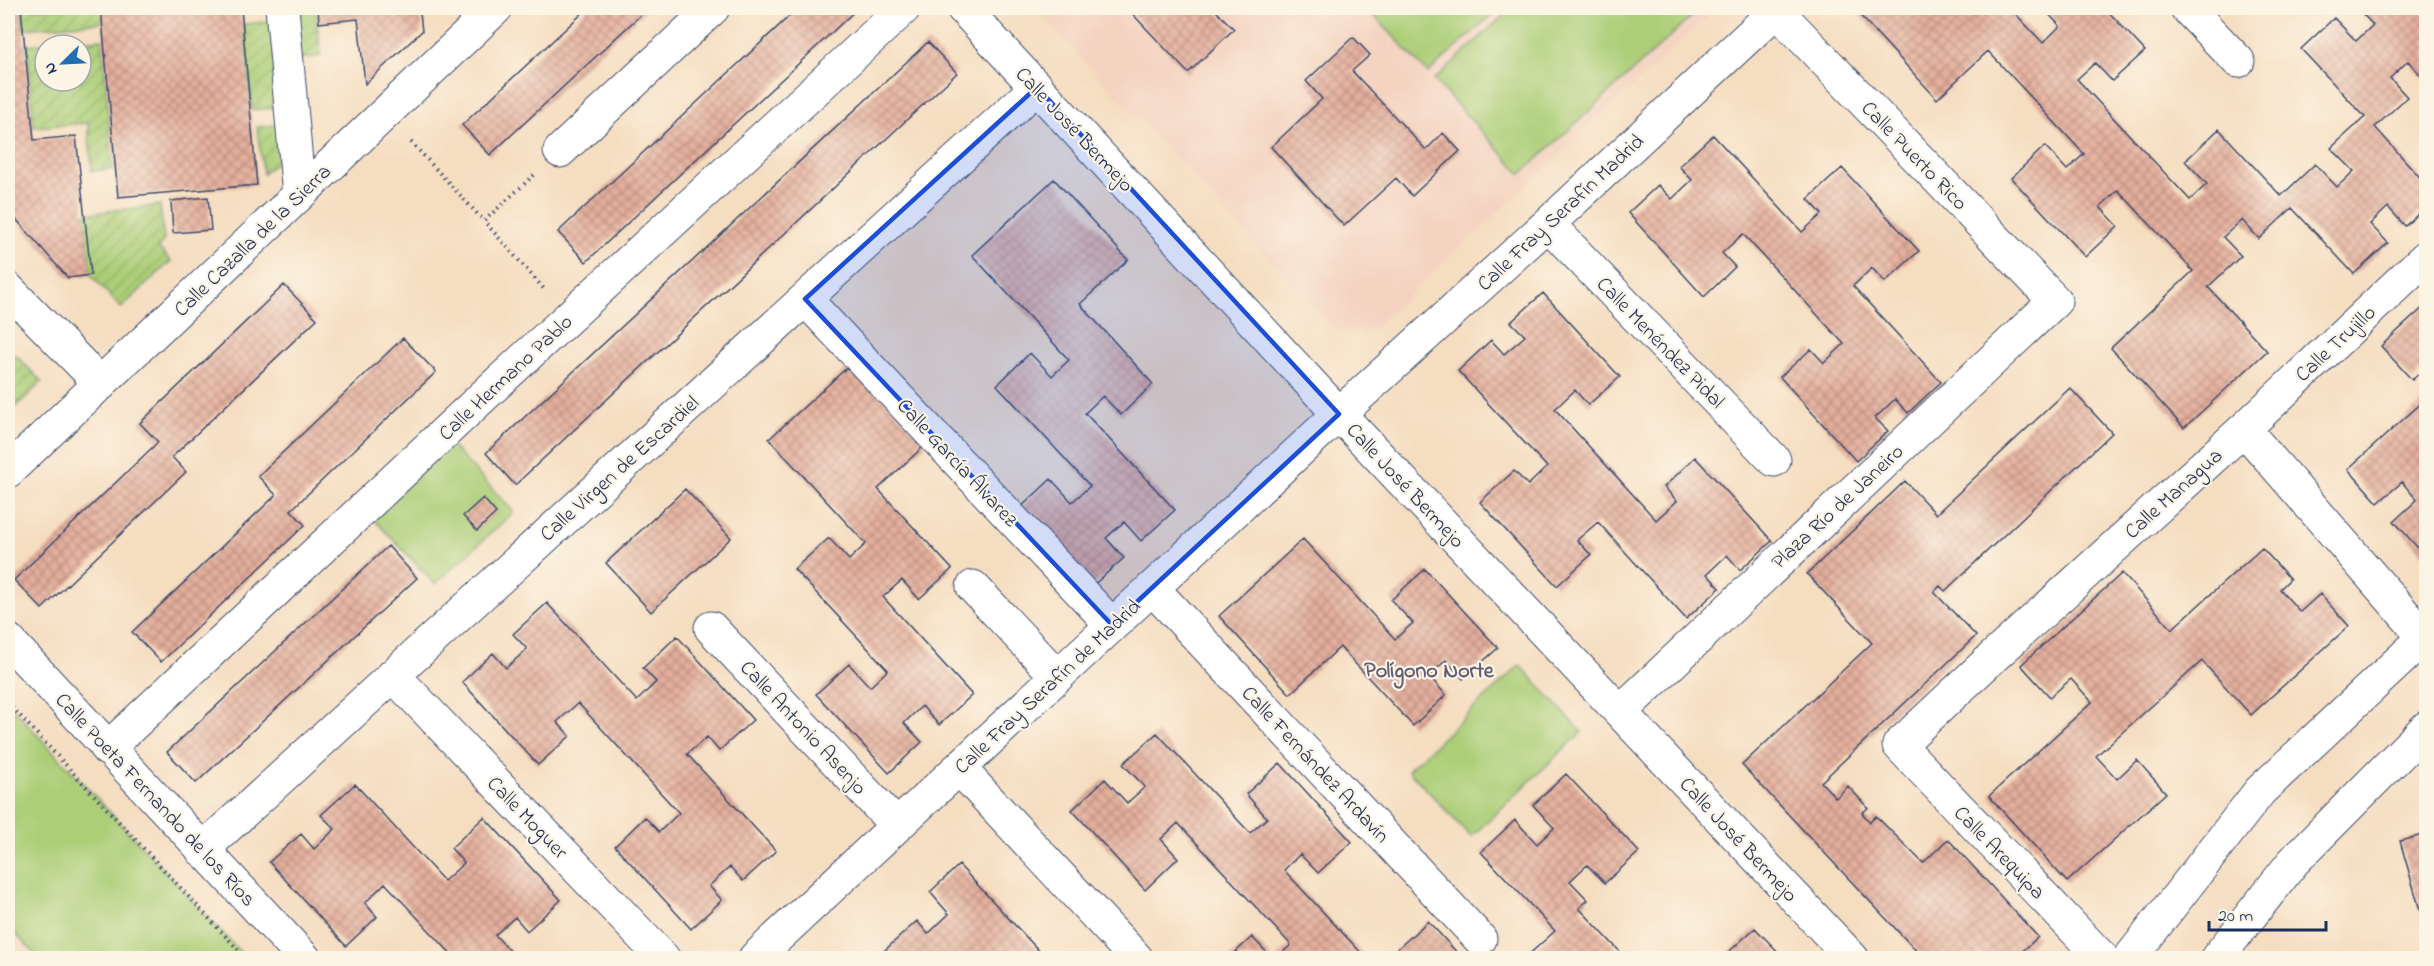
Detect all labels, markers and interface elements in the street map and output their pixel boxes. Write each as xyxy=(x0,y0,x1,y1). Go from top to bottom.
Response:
north arrow xyxy=(33,33,93,93)
text: N xyxy=(38,58,64,78)
street label: Calle José Bermejo xyxy=(1007,61,1140,200)
street label: Calle Puerto Rico xyxy=(1853,95,1974,218)
street label: Calle Fray Serafín Madrid xyxy=(1471,128,1653,301)
street label: Calle Cazalla de la Sierra xyxy=(168,158,339,325)
street label: Calle Menéndez Pidal xyxy=(1589,271,1731,416)
street label: Calle Trujillo xyxy=(2289,299,2384,390)
street label: Calle Hermano Pablo xyxy=(433,308,580,449)
street label: Calle Virgen de Escardiel xyxy=(534,389,708,551)
street label: Calle García Álvarez xyxy=(889,392,1025,534)
street label: Calle José Bermejo xyxy=(1338,417,1471,556)
street label: Plaza Río de Janeiro xyxy=(1765,438,1911,577)
street label: Calle Managua xyxy=(2119,442,2231,548)
street label: Calle Fray Serafín de Madrid xyxy=(948,593,1150,784)
street label: Calle Antonio Asenjo xyxy=(732,654,873,803)
district label: Polígono Norte xyxy=(1364,656,1495,689)
street label: Calle Fernández Ardavín xyxy=(1233,680,1396,851)
street label: Calle Poeta Fernando de los Ríos xyxy=(47,687,262,914)
street label: Calle Moguer xyxy=(478,770,574,869)
street label: Calle José Bermejo xyxy=(1671,771,1804,910)
street label: Calle Arequipa xyxy=(1946,800,2051,907)
scale bar xyxy=(2209,894,2326,932)
text: 20 m xyxy=(2218,904,2253,930)

